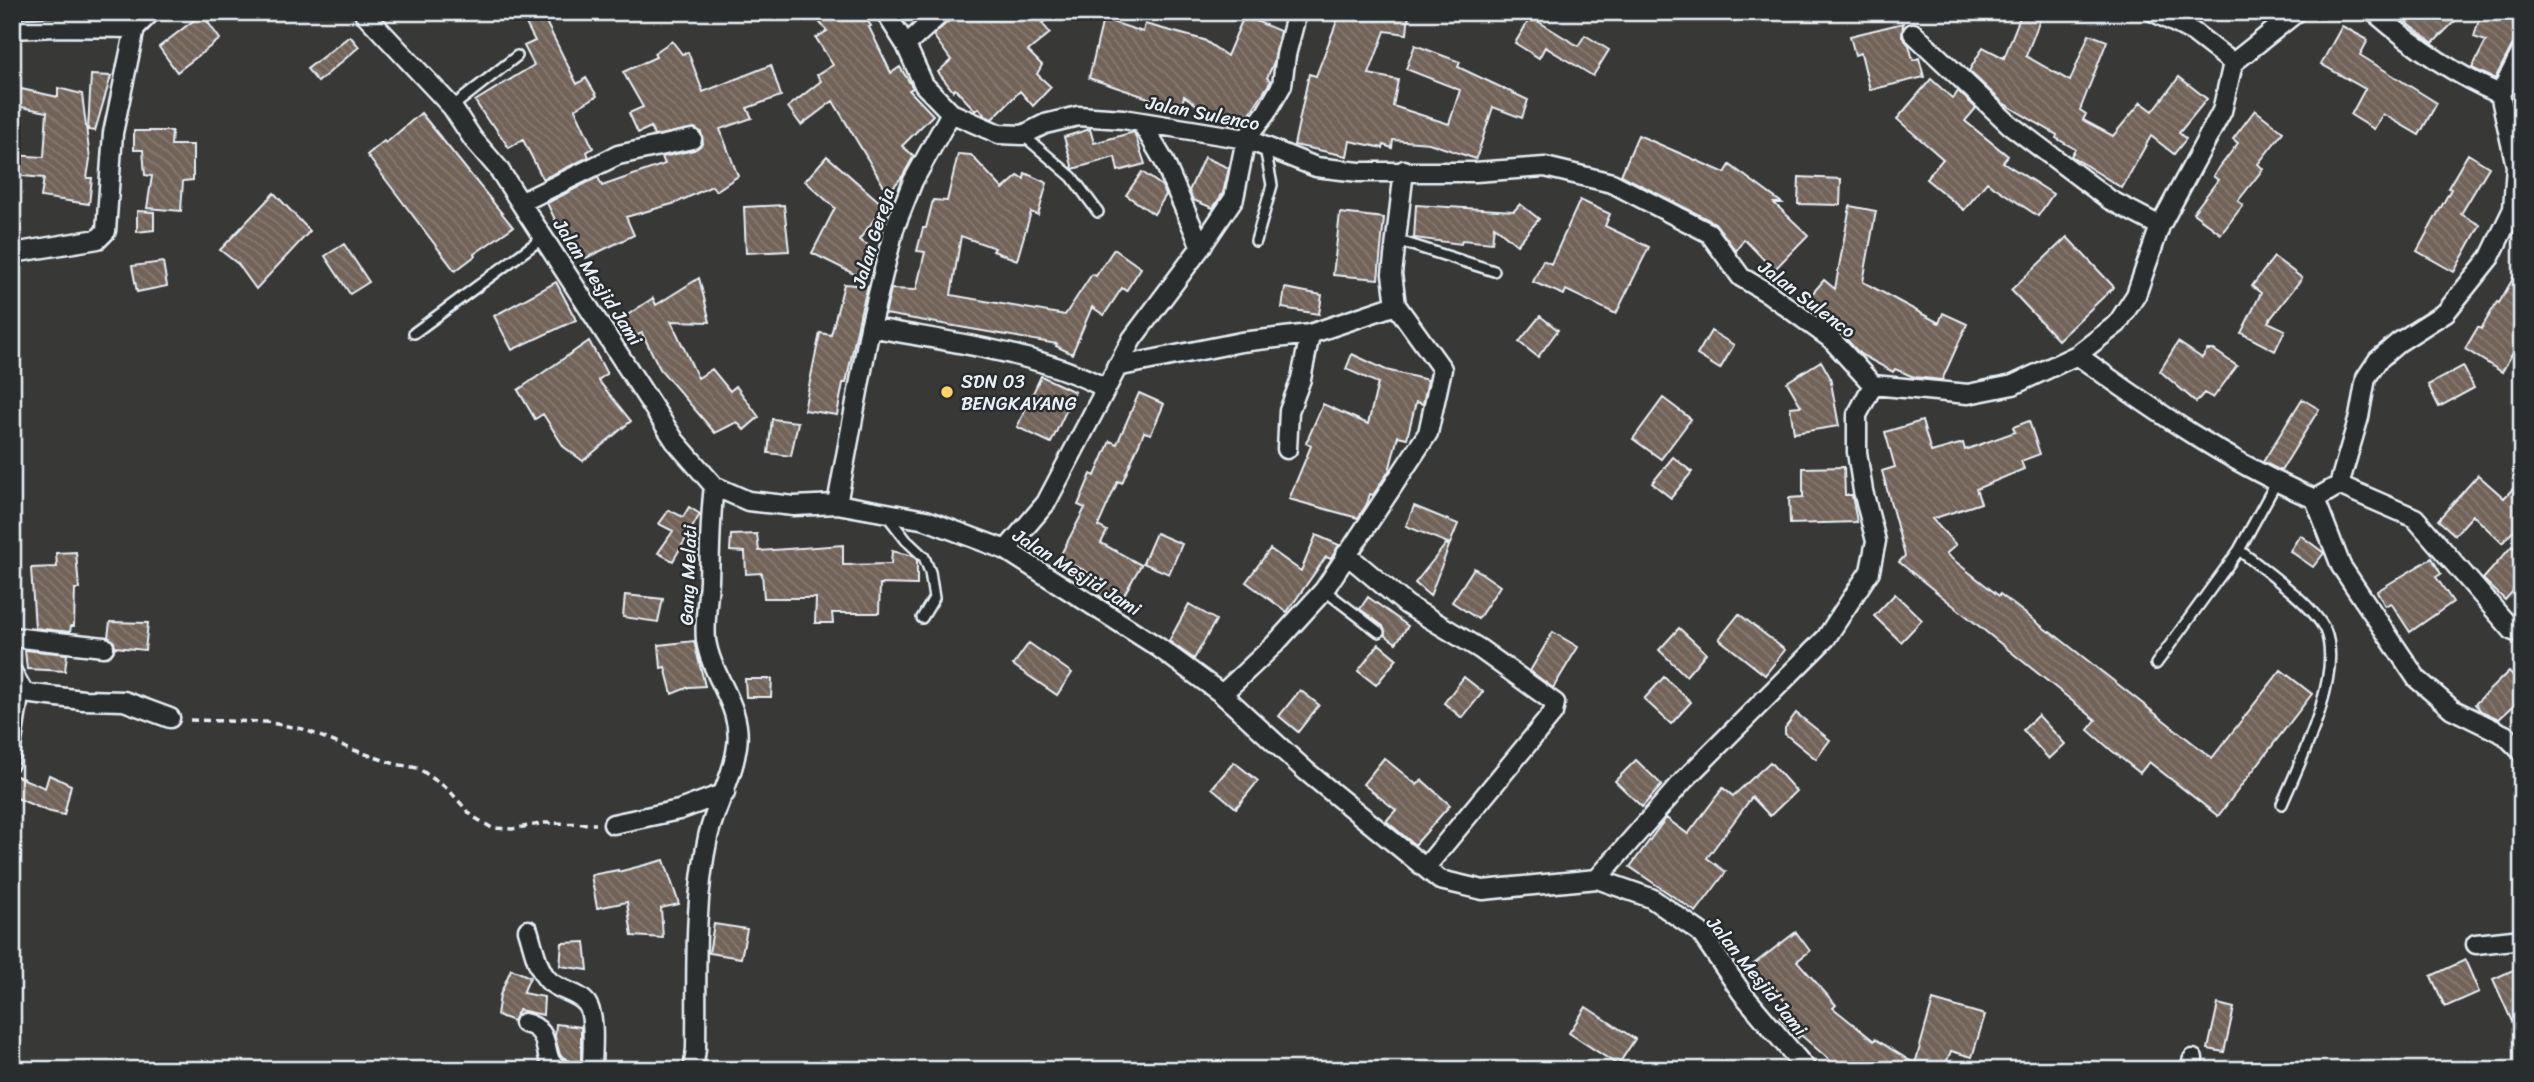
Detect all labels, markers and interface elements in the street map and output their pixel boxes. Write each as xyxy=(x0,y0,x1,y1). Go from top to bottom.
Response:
street label: Jalan Sulenco xyxy=(1142,86,1263,140)
street label: Jalan Gereja xyxy=(842,184,904,293)
street label: Jalan Mesjid Jami xyxy=(544,211,652,353)
street label: Jalan Sulenco xyxy=(1750,251,1863,347)
place label: SDN 03 BENGKAYANG xyxy=(961,365,1077,420)
marker: SDN 03 BENGKAYANG xyxy=(939,384,955,400)
street label: Jalan Mesjid Jami xyxy=(1005,519,1148,625)
street label: Gang Melati xyxy=(670,523,706,626)
street label: Jalan Mesjid Jami xyxy=(1697,908,1816,1044)

